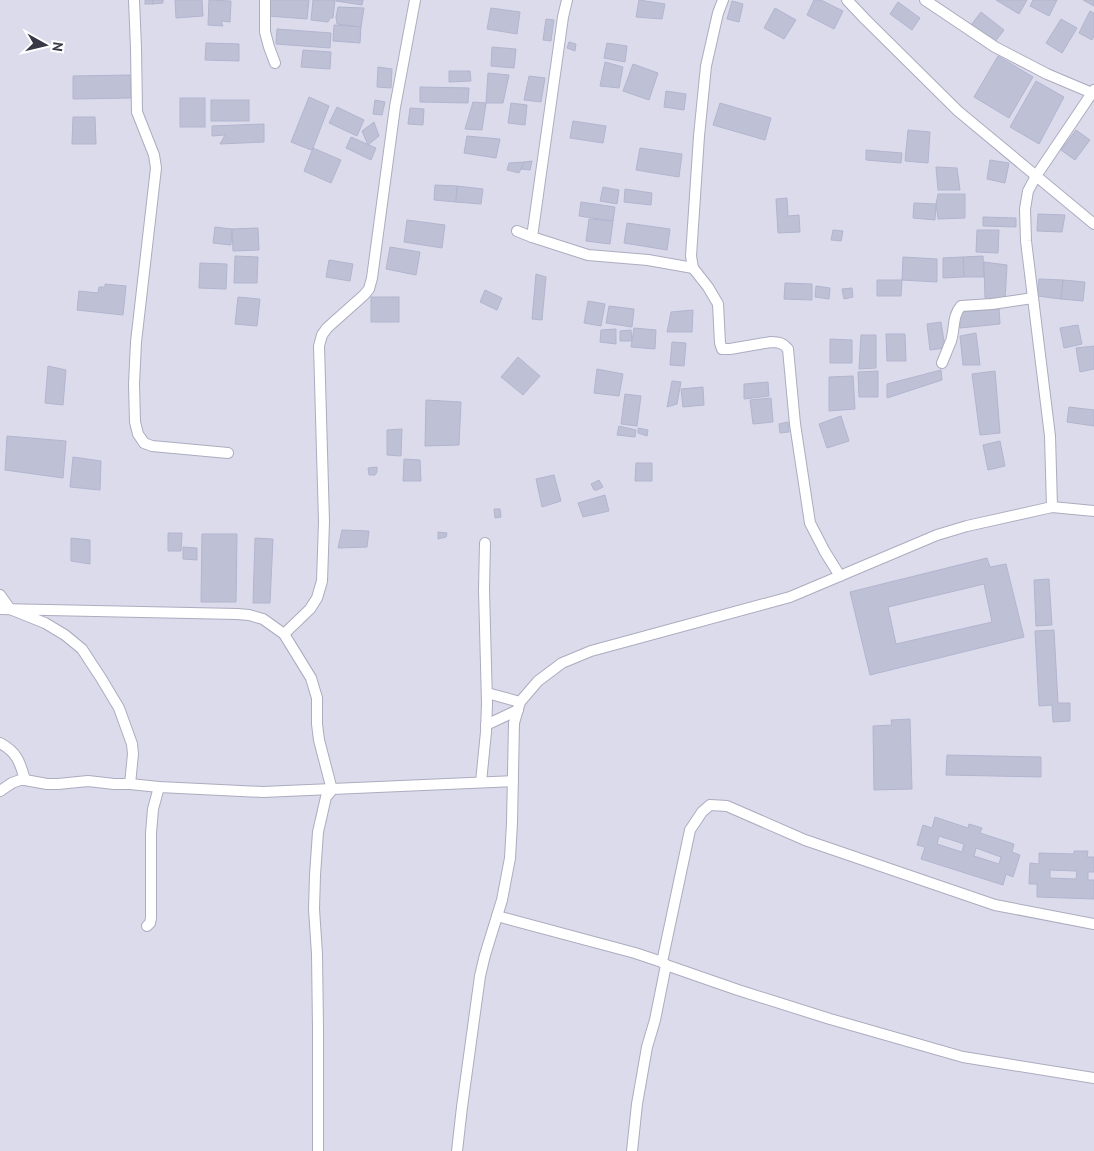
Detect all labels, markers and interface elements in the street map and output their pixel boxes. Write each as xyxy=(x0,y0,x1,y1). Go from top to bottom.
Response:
north arrow xyxy=(20,20,70,70)
text: N xyxy=(48,41,67,53)

